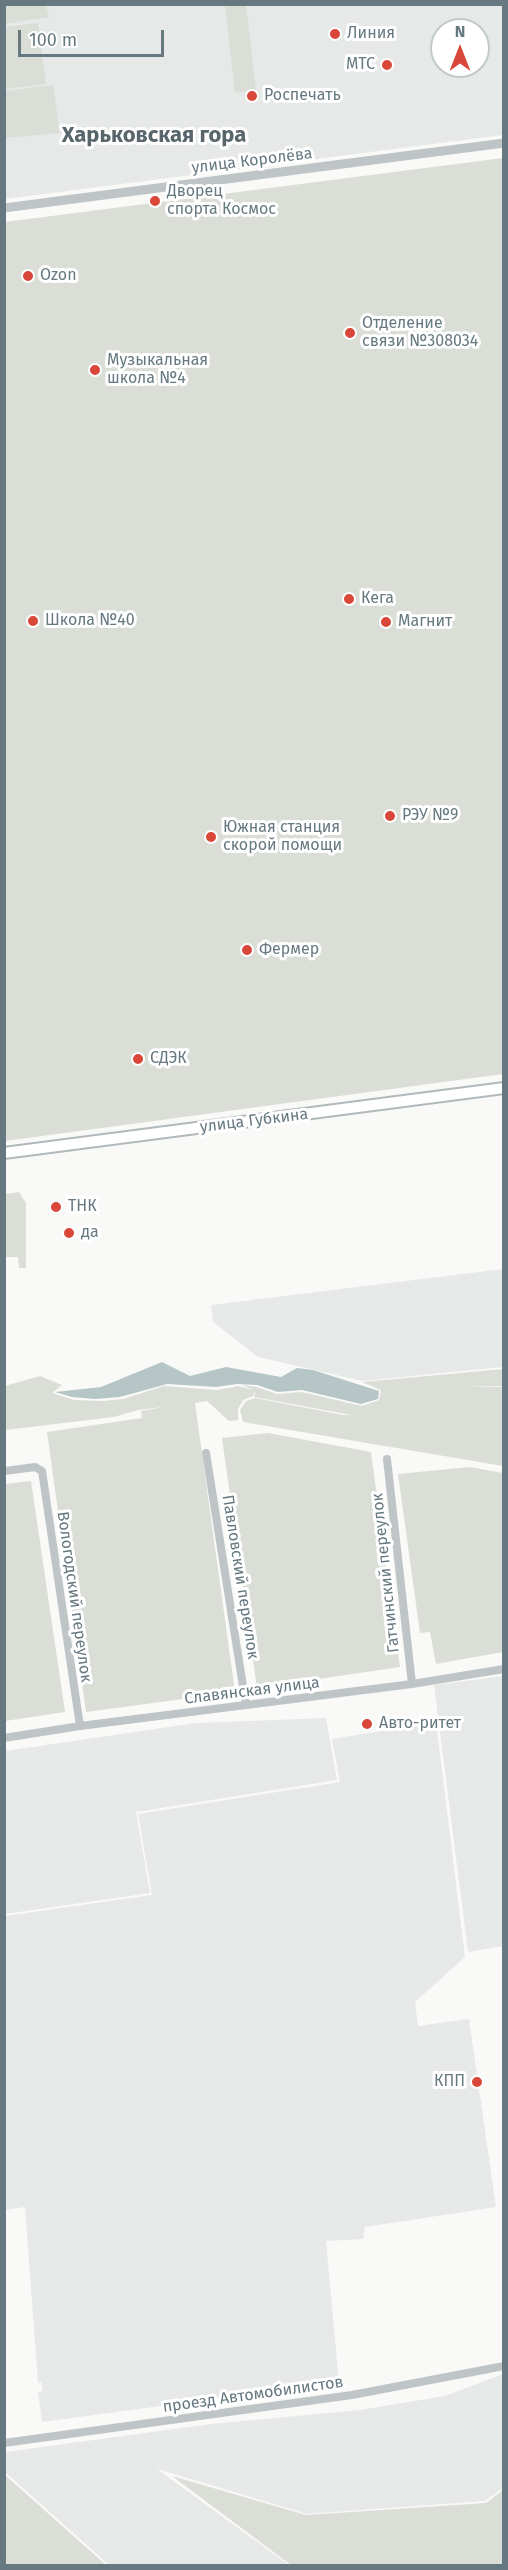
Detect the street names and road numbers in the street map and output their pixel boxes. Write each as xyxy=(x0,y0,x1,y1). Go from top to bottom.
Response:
street label: улица Королёва xyxy=(191,144,313,178)
street label: улица Губкина xyxy=(199,1105,309,1137)
street label: Гатчинский переулок xyxy=(368,1492,404,1654)
street label: Павловский переулок xyxy=(218,1493,262,1661)
street label: Вологодский переулок xyxy=(53,1510,95,1684)
street label: Славянская улица xyxy=(183,1673,321,1709)
street label: проезд Автомобилистов xyxy=(161,2373,345,2417)

